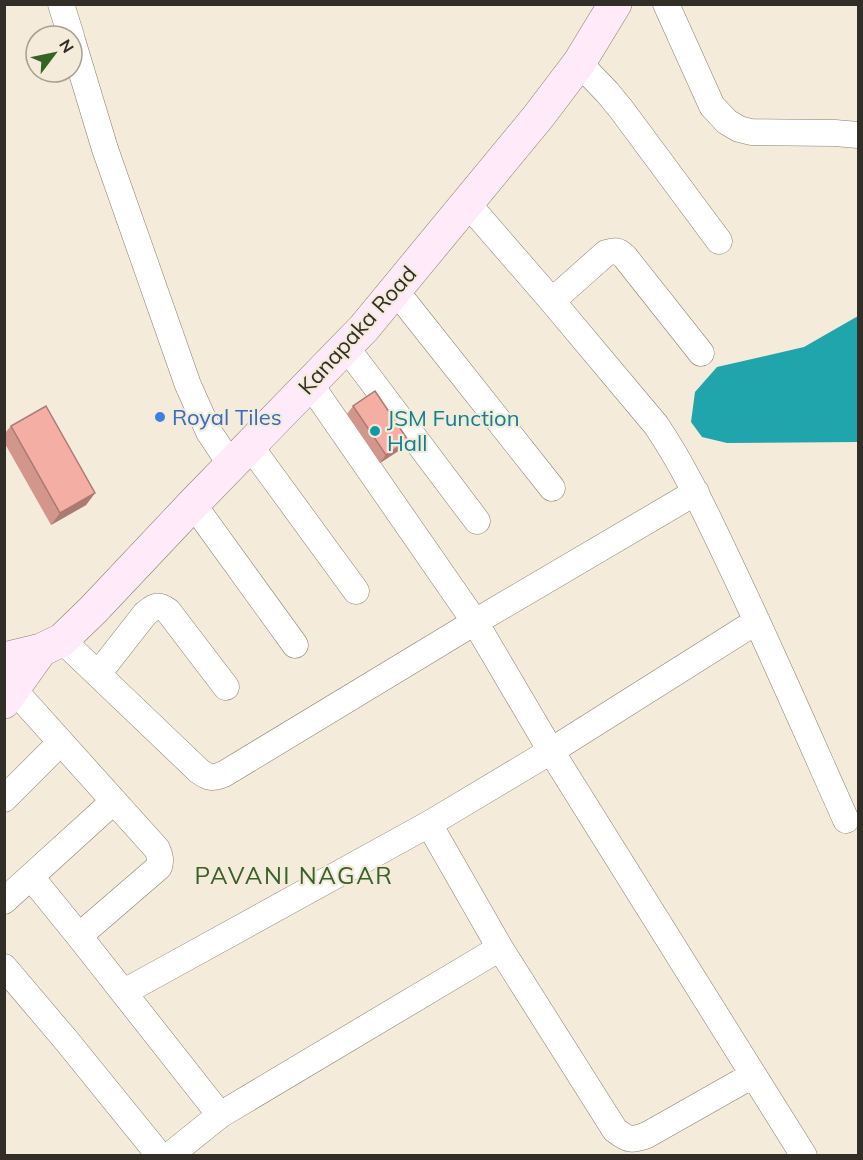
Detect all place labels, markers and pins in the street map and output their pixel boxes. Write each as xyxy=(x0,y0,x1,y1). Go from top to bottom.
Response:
place label: Royal Tiles xyxy=(172,403,282,431)
place label: JSM Function Hall xyxy=(387,404,520,457)
marker: Royal Tiles xyxy=(153,410,167,424)
marker: JSM Function Hall xyxy=(368,424,382,438)

